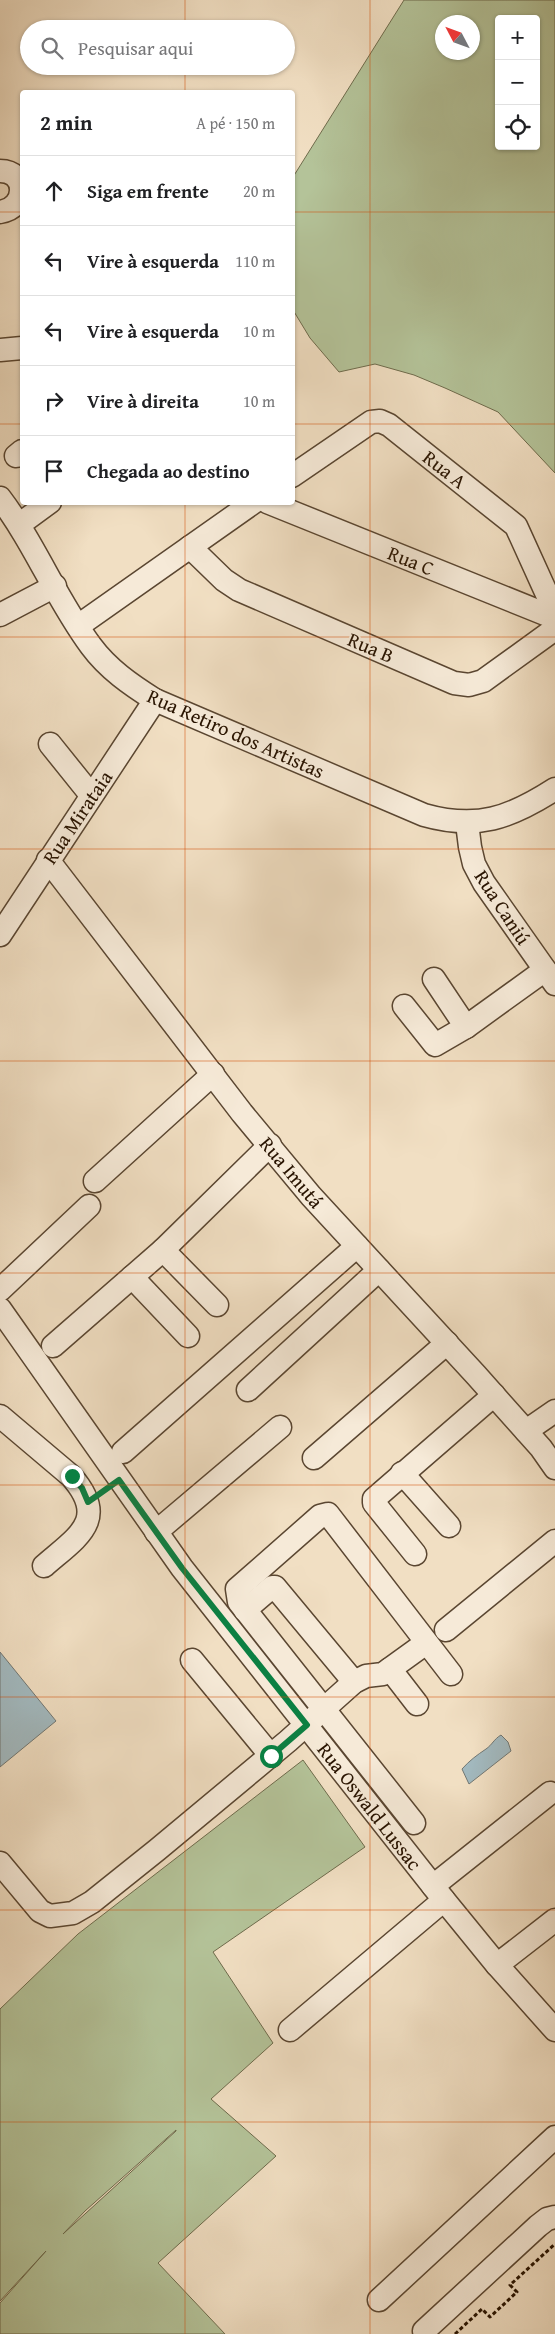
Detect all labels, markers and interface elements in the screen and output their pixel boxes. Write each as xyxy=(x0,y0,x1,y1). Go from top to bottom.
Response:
north arrow xyxy=(435,15,480,60)
map controls xyxy=(495,15,540,150)
button: + xyxy=(495,15,540,60)
search box xyxy=(20,20,295,75)
icon: search xyxy=(38,34,66,62)
text: Pesquisar aqui xyxy=(78,34,193,62)
button: − xyxy=(495,60,540,105)
button: locate xyxy=(495,105,540,150)
text: 2 min xyxy=(40,107,92,138)
text: A pé · 150 m xyxy=(196,111,275,135)
icon: ahead xyxy=(40,177,68,205)
text: Siga em frente xyxy=(87,177,209,205)
text: 20 m xyxy=(243,179,275,203)
icon: left xyxy=(40,247,68,275)
text: Vire à esquerda xyxy=(87,247,219,275)
text: 110 m xyxy=(235,249,275,273)
icon: left xyxy=(40,317,68,345)
text: Vire à esquerda xyxy=(87,317,219,345)
text: 10 m xyxy=(243,319,275,343)
icon: right xyxy=(40,387,68,415)
text: Vire à direita xyxy=(87,387,199,415)
text: 10 m xyxy=(243,389,275,413)
street label: Rua A xyxy=(417,443,473,495)
icon: arrive xyxy=(40,457,68,485)
text: Chegada ao destino xyxy=(87,457,250,485)
street label: Rua C xyxy=(384,538,438,582)
street label: Rua B xyxy=(343,624,399,670)
street label: Rua Retiro dos Artistas xyxy=(143,681,329,785)
street label: Rua Mirataia xyxy=(35,764,119,870)
street label: Rua Caniú xyxy=(468,864,538,950)
street label: Rua Imutá xyxy=(253,1130,331,1215)
route end xyxy=(61,1465,84,1488)
street label: Rua Oswald Lussac xyxy=(311,1736,429,1876)
route start xyxy=(260,1745,283,1768)

